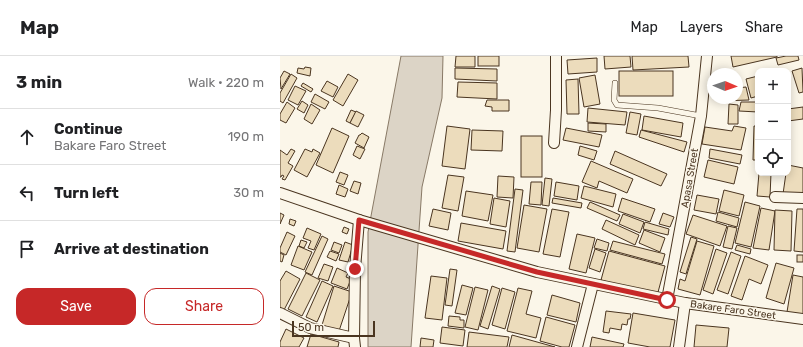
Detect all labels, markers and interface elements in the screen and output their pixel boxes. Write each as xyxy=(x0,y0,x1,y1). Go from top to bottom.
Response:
text: Map xyxy=(20,16,59,39)
text: Map xyxy=(631,19,658,36)
text: Layers xyxy=(680,19,723,36)
text: Share xyxy=(745,19,783,36)
north arrow xyxy=(707,68,743,104)
map controls xyxy=(755,68,791,176)
button: + xyxy=(755,68,791,104)
text: 3 min xyxy=(16,72,62,92)
text: Walk · 220 m xyxy=(188,75,264,90)
button: − xyxy=(755,104,791,140)
text: Continue xyxy=(54,120,123,138)
icon: ahead xyxy=(16,126,38,148)
text: 190 m xyxy=(228,129,264,144)
text: Bakare Faro Street xyxy=(54,138,166,153)
button: locate xyxy=(755,140,791,176)
street label: Apasa Street xyxy=(679,147,701,209)
icon: left xyxy=(16,182,38,204)
text: Turn left xyxy=(54,184,119,202)
text: 30 m xyxy=(233,185,264,200)
icon: arrive xyxy=(16,238,38,260)
text: Arrive at destination xyxy=(54,240,209,258)
route end xyxy=(346,260,364,278)
button: Save xyxy=(16,288,136,325)
button: Share xyxy=(144,288,264,325)
route start xyxy=(658,291,676,309)
street label: Bakare Faro Street xyxy=(689,298,777,322)
scale bar xyxy=(292,319,375,338)
text: 50 m xyxy=(298,321,324,334)

